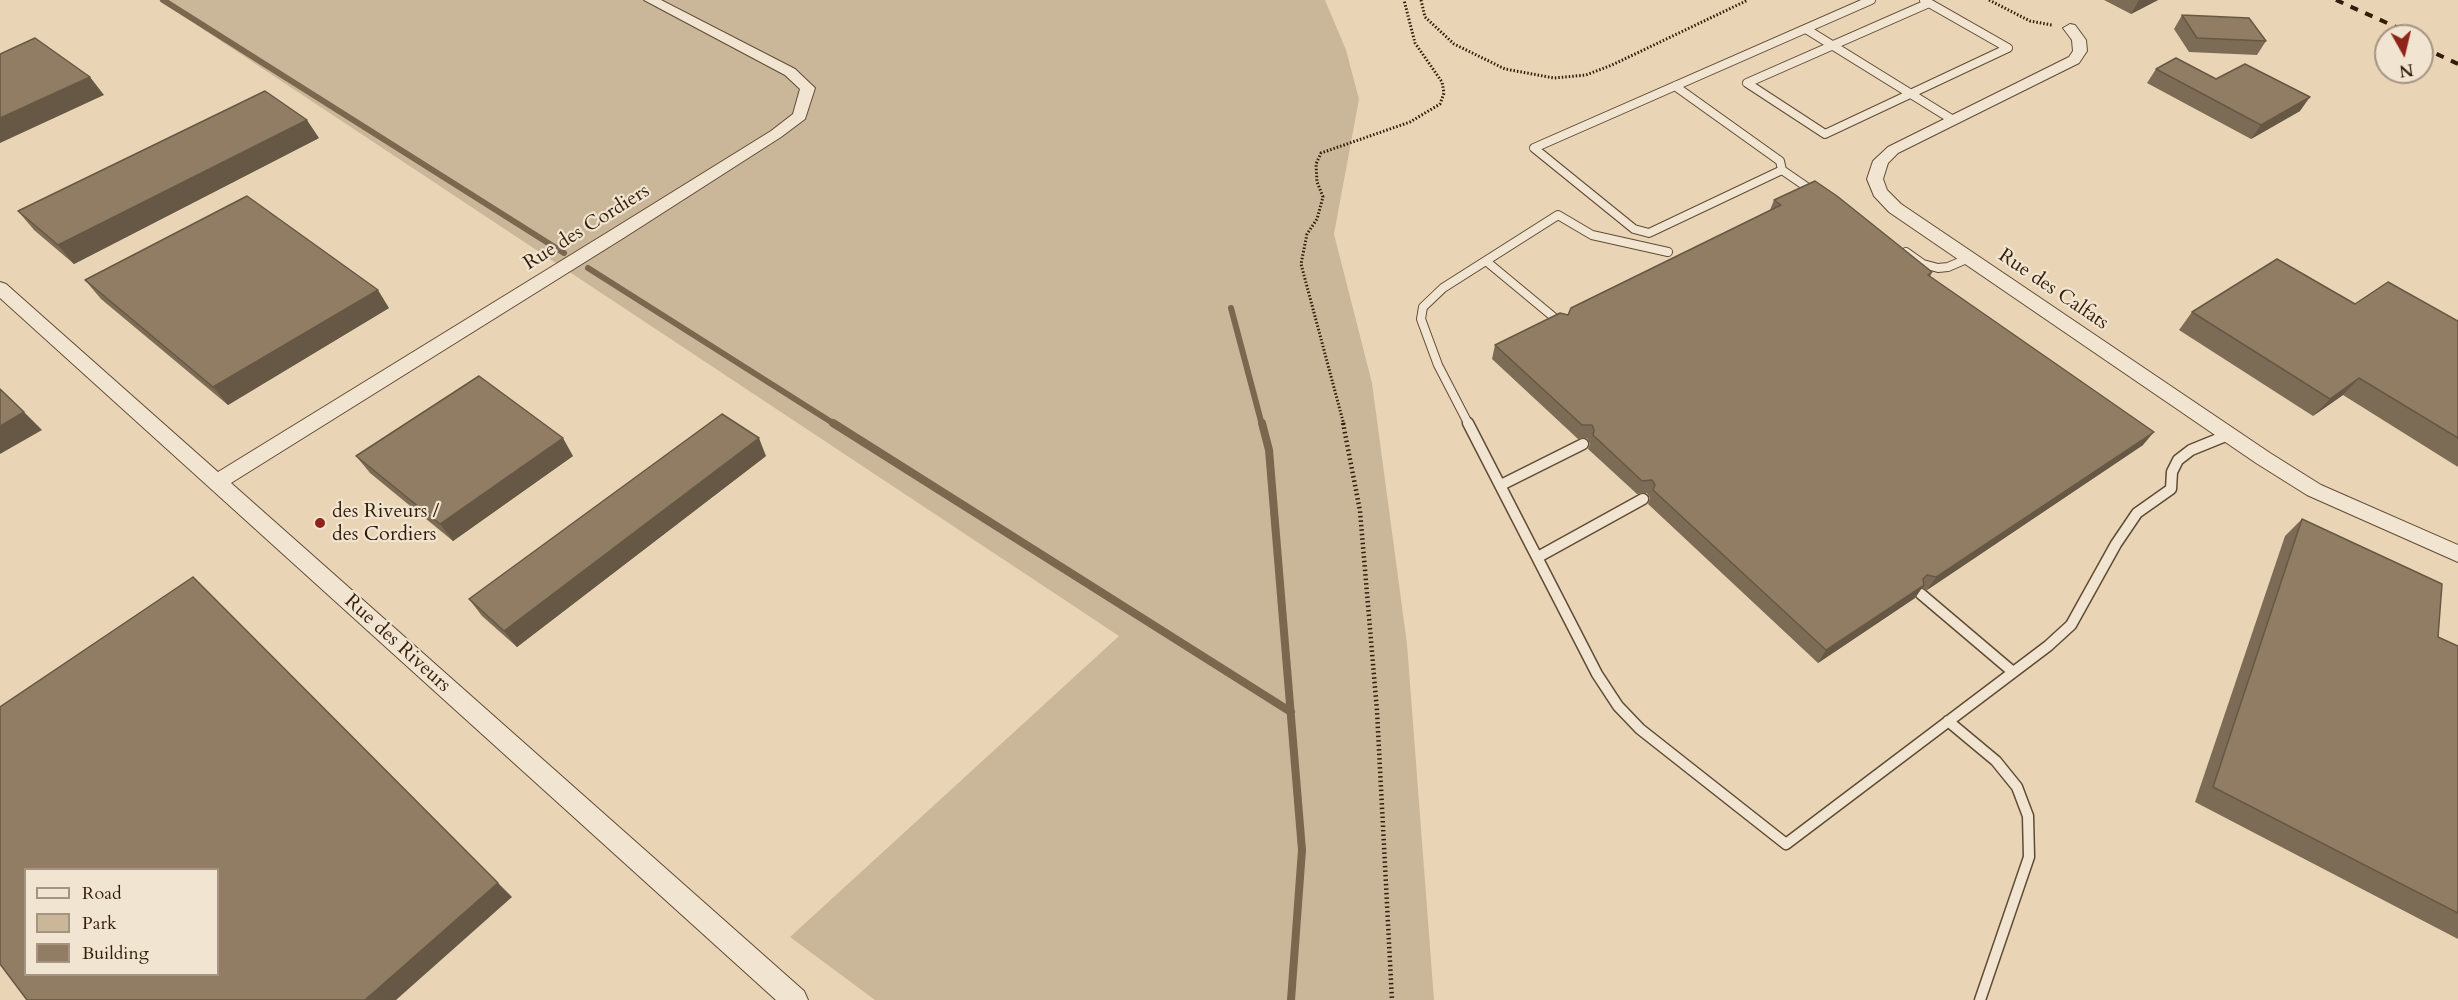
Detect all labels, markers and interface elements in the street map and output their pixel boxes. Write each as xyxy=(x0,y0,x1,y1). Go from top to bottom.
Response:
north arrow xyxy=(2374,24,2434,84)
text: N xyxy=(2398,58,2415,82)
street label: Rue des Cordiers xyxy=(520,180,654,276)
street label: Rue des Calfats xyxy=(1993,244,2113,336)
place label: des Riveurs / des Cordiers xyxy=(332,500,439,547)
marker: des Riveurs / des Cordiers xyxy=(313,516,327,530)
street label: Rue des Riveurs xyxy=(339,590,455,698)
legend xyxy=(24,868,219,976)
text: Road xyxy=(82,881,122,906)
text: Park xyxy=(82,911,117,936)
text: Building xyxy=(82,941,149,966)

